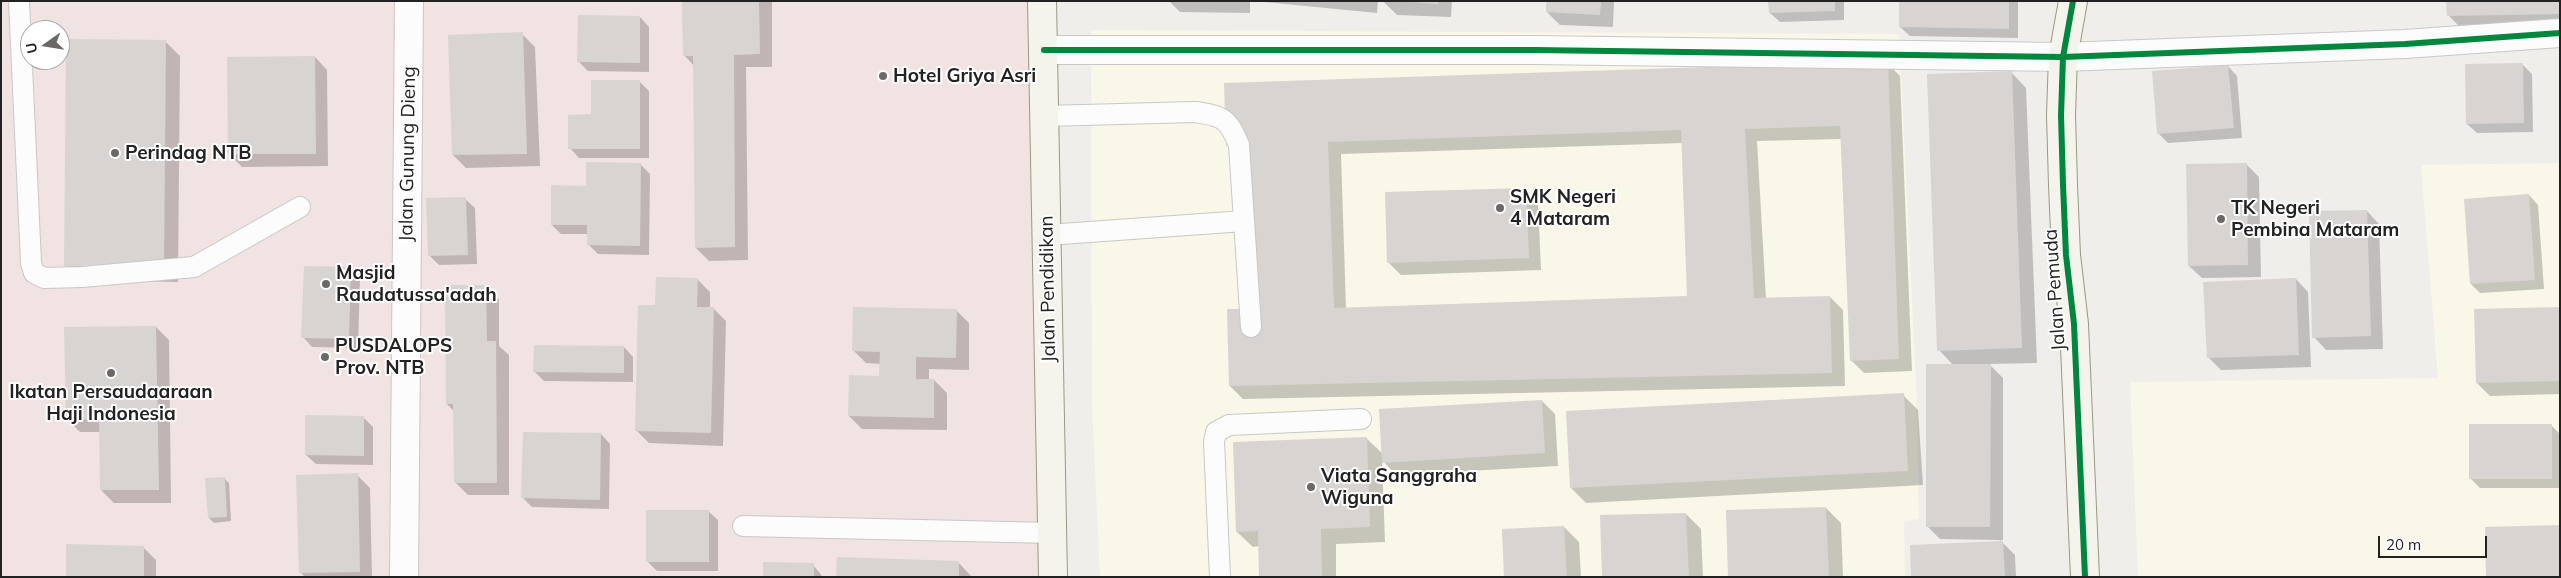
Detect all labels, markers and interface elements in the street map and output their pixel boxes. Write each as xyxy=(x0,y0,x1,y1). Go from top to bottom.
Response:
north arrow xyxy=(20,20,70,70)
text: U xyxy=(21,41,41,55)
place label: Hotel Griya Asri xyxy=(893,65,1036,87)
street label: Jalan Gunung Dieng xyxy=(395,66,421,242)
marker: Hotel Griya Asri xyxy=(877,70,889,82)
place label: Perindag NTB xyxy=(125,142,251,164)
marker: Perindag NTB xyxy=(109,147,121,159)
place label: SMK Negeri 4 Mataram xyxy=(1510,186,1616,230)
place label: TK Negeri Pembina Mataram xyxy=(2231,197,2399,241)
marker: SMK Negeri 4 Mataram xyxy=(1494,202,1506,214)
marker: TK Negeri Pembina Mataram xyxy=(2215,213,2227,225)
street label: Jalan Pendidikan xyxy=(1035,215,1061,363)
street label: Jalan Pemuda xyxy=(2039,228,2071,352)
place label: Masjid Raudatussa'adah xyxy=(336,262,497,306)
marker: Masjid Raudatussa'adah xyxy=(320,278,332,290)
place label: PUSDALOPS Prov. NTB xyxy=(335,335,452,379)
marker: PUSDALOPS Prov. NTB xyxy=(319,351,331,363)
marker: Ikatan Persaudaaraan Haji Indonesia xyxy=(105,367,117,379)
place label: Ikatan Persaudaaraan Haji Indonesia xyxy=(9,381,213,425)
place label: Viata Sanggraha Wiguna xyxy=(1321,465,1477,509)
marker: Viata Sanggraha Wiguna xyxy=(1305,481,1317,493)
scale bar xyxy=(2381,526,2490,558)
text: 20 m xyxy=(2386,535,2421,554)

